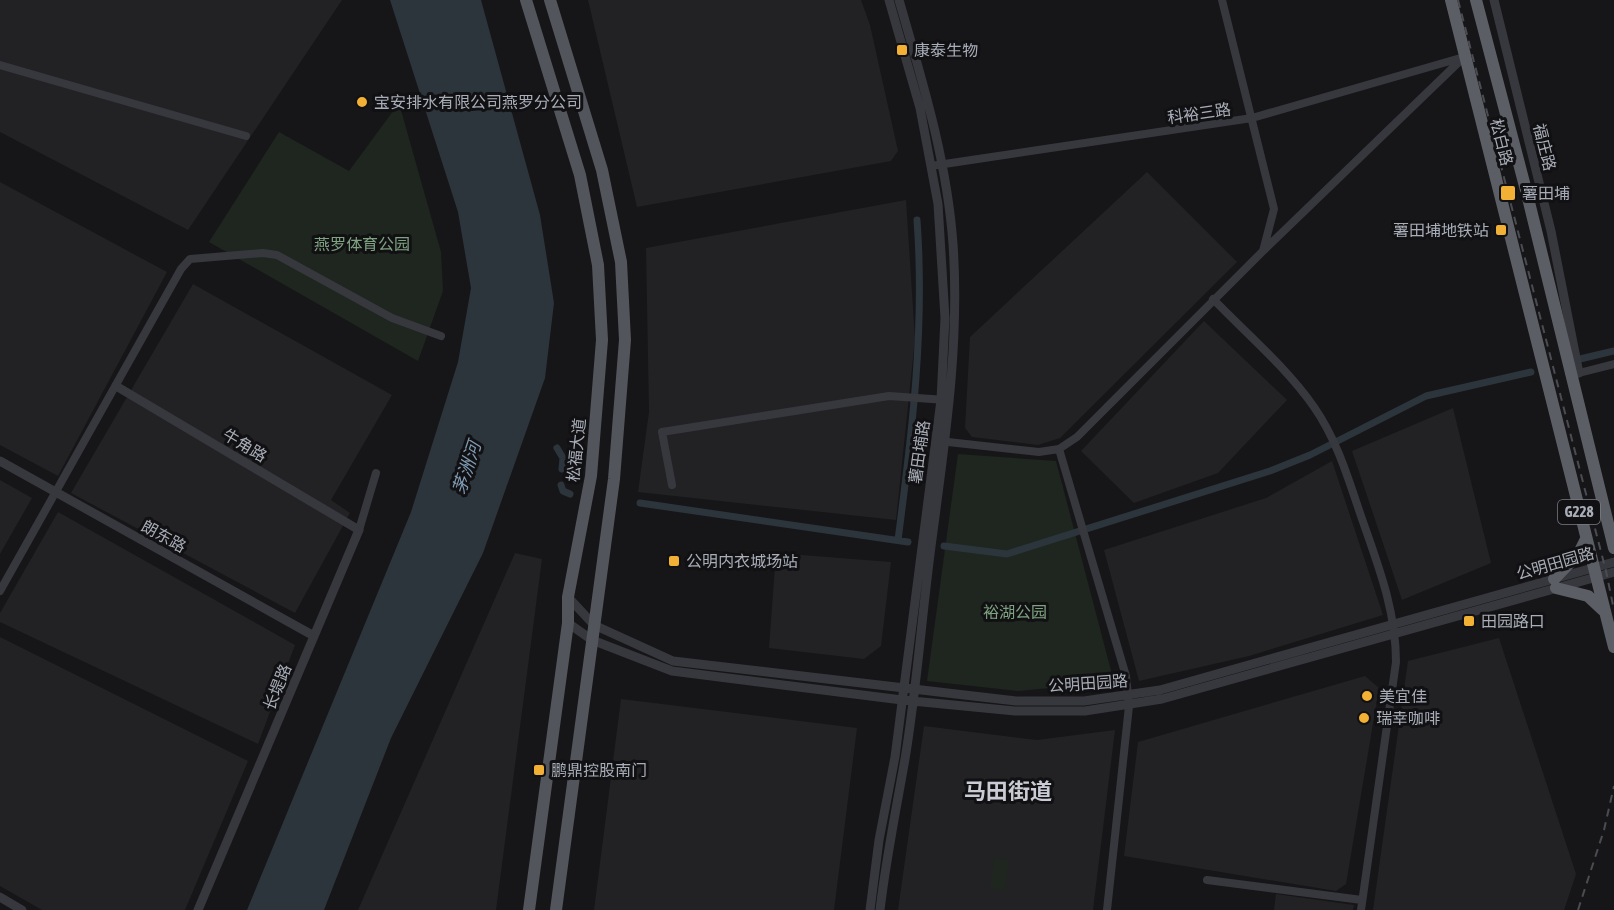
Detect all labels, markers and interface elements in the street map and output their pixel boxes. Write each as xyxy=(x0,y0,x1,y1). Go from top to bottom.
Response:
place label: 康泰生物 xyxy=(914,41,978,59)
marker: 康泰生物 xyxy=(895,43,909,57)
place label: 宝安排水有限公司燕罗分公司 xyxy=(374,93,582,111)
marker: 宝安排水有限公司燕罗分公司 xyxy=(355,95,369,109)
street label: 科裕三路 xyxy=(1166,100,1232,126)
street label: 松白路 xyxy=(1487,117,1517,167)
street label: 福庄路 xyxy=(1530,122,1560,172)
marker: 薯田埔 xyxy=(1499,184,1517,202)
place label: 薯田埔 xyxy=(1522,184,1570,202)
place label: 薯田埔地铁站 xyxy=(1393,221,1489,239)
marker: 薯田埔地铁站 xyxy=(1494,223,1508,237)
park label: 燕罗体育公园 xyxy=(314,235,410,253)
street label: 松福大道 xyxy=(564,417,588,483)
street label: 薯田埔路 xyxy=(906,419,932,485)
street label: 牛角路 xyxy=(220,425,270,465)
water label: 茅洲河 xyxy=(448,436,486,497)
road number: G228 xyxy=(1558,500,1600,524)
street label: 朗东路 xyxy=(139,516,189,556)
street label: 公明田园路 xyxy=(1514,543,1596,583)
place label: 公明内衣城场站 xyxy=(686,552,798,570)
marker: 公明内衣城场站 xyxy=(667,554,681,568)
park label: 裕湖公园 xyxy=(983,603,1047,621)
place label: 田园路口 xyxy=(1481,612,1545,630)
marker: 田园路口 xyxy=(1462,614,1476,628)
street label: 长堤路 xyxy=(260,661,294,713)
street label: 公明田园路 xyxy=(1047,671,1129,695)
place label: 美宜佳 xyxy=(1379,687,1427,705)
marker: 美宜佳 xyxy=(1360,689,1374,703)
place label: 瑞幸咖啡 xyxy=(1376,709,1440,727)
marker: 瑞幸咖啡 xyxy=(1357,711,1371,725)
place label: 鹏鼎控股南门 xyxy=(551,761,647,779)
marker: 鹏鼎控股南门 xyxy=(532,763,546,777)
district label: 马田街道 xyxy=(964,778,1052,804)

